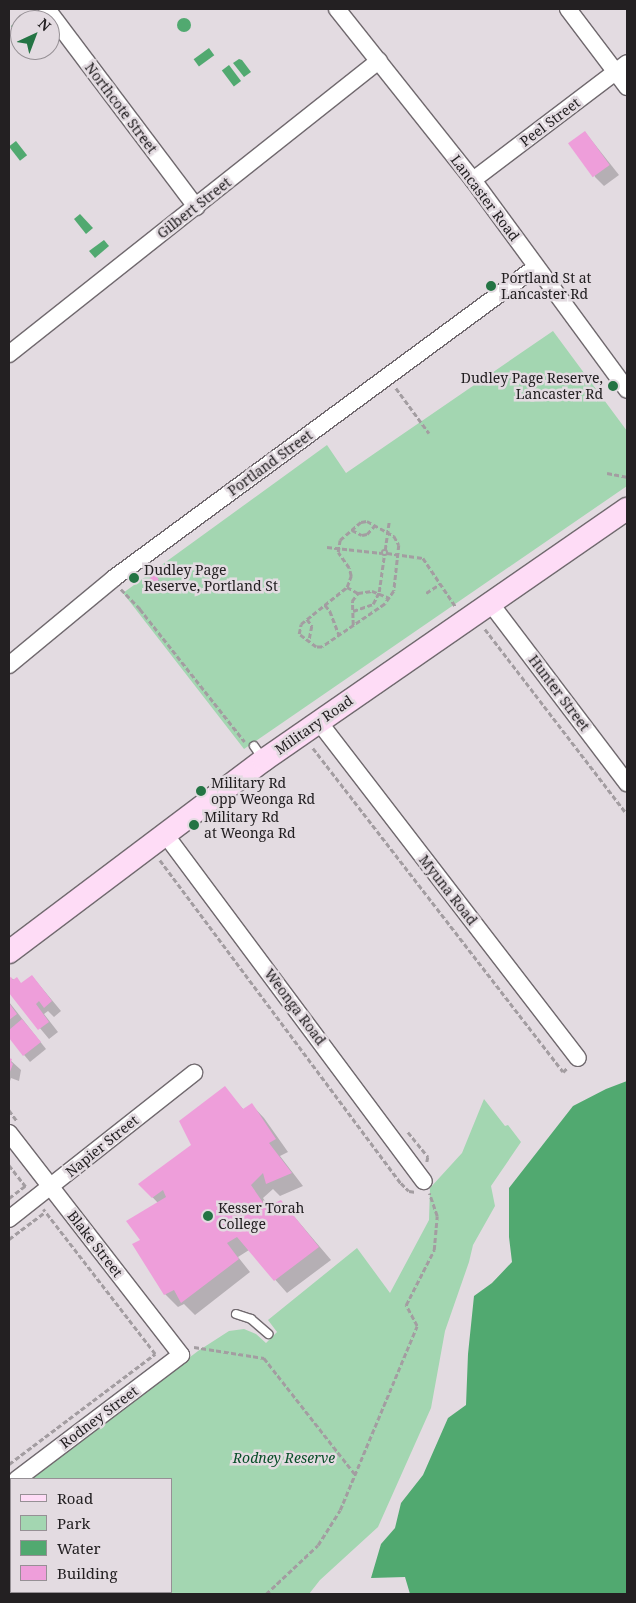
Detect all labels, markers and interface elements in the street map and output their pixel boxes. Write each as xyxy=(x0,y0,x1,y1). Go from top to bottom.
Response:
north arrow xyxy=(10,10,60,60)
text: N xyxy=(34,14,55,35)
street label: Northcote Street xyxy=(81,59,161,157)
street label: Peel Street xyxy=(517,94,583,150)
street label: Lancaster Road xyxy=(447,152,523,244)
street label: Gilbert Street xyxy=(154,174,234,242)
place label: Portland St at Lancaster Rd xyxy=(501,270,592,302)
marker: Portland St at Lancaster Rd xyxy=(485,280,497,292)
place label: Dudley Page Reserve, Lancaster Rd xyxy=(461,370,603,402)
marker: Dudley Page Reserve, Lancaster Rd xyxy=(607,380,619,392)
street label: Portland Street xyxy=(224,427,316,499)
place label: Dudley Page Reserve, Portland St xyxy=(144,562,278,594)
marker: Dudley Page Reserve, Portland St xyxy=(128,572,140,584)
street label: Hunter Street xyxy=(525,652,593,734)
street label: Military Road xyxy=(272,692,356,758)
place label: Military Rd opp Weonga Rd xyxy=(211,775,315,808)
marker: Military Rd opp Weonga Rd xyxy=(195,785,207,797)
place label: Military Rd at Weonga Rd xyxy=(204,809,296,842)
marker: Military Rd at Weonga Rd xyxy=(188,819,200,831)
street label: Myuna Road xyxy=(415,852,481,928)
street label: Weonga Road xyxy=(261,966,329,1048)
street label: Napier Street xyxy=(62,1112,142,1180)
place label: Kesser Torah College xyxy=(218,1200,304,1232)
street label: Blake Street xyxy=(64,1208,126,1280)
marker: Kesser Torah College xyxy=(202,1210,214,1222)
street label: Rodney Street xyxy=(57,1382,141,1452)
park label: Rodney Reserve xyxy=(233,1450,335,1466)
legend xyxy=(10,1478,172,1593)
text: Road xyxy=(57,1488,93,1508)
text: Park xyxy=(57,1513,90,1533)
text: Water xyxy=(57,1538,100,1558)
text: Building xyxy=(57,1563,118,1583)

